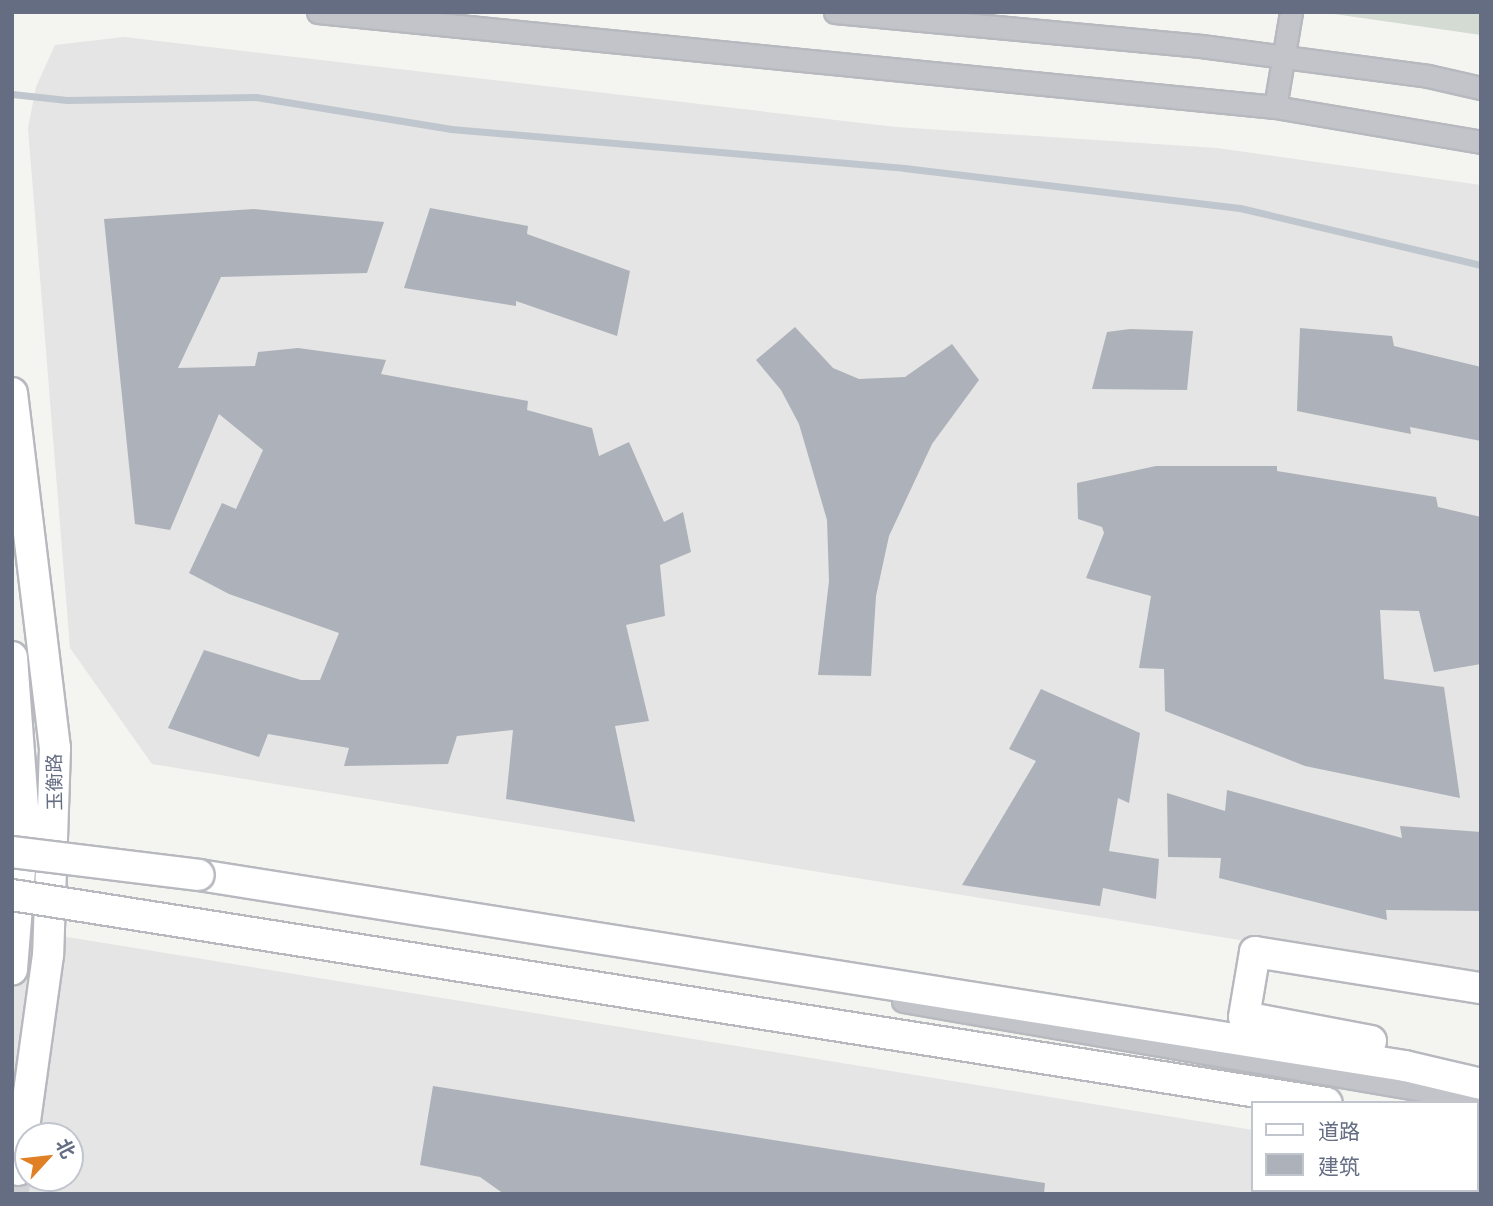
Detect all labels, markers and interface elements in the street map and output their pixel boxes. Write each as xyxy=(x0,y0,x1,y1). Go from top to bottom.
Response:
street label: 玉衡路 xyxy=(43,753,67,811)
legend xyxy=(1252,1101,1479,1192)
text: 道路 xyxy=(1318,1119,1360,1144)
north arrow xyxy=(14,1122,84,1192)
text: 北 xyxy=(52,1135,80,1162)
text: 建筑 xyxy=(1318,1154,1360,1179)

